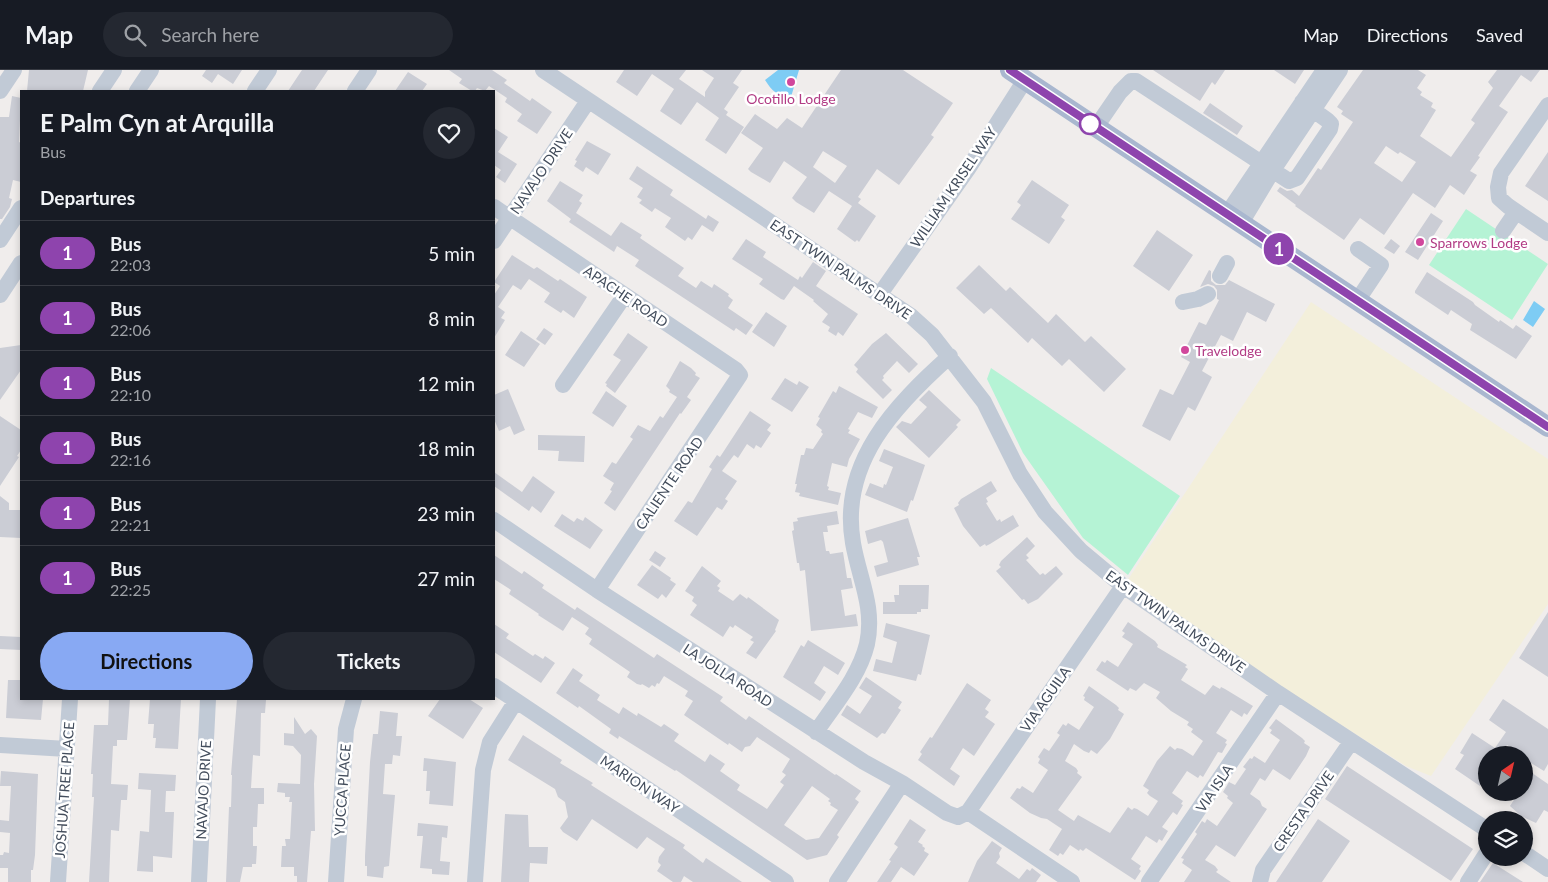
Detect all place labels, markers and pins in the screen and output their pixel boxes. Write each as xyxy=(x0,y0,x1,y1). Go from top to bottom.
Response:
marker: Ocotillo Lodge xyxy=(785,76,797,88)
place label: Ocotillo Lodge xyxy=(746,90,836,107)
unlabelled marker xyxy=(1079,113,1101,135)
place label: Sparrows Lodge xyxy=(1430,234,1528,251)
marker: Sparrows Lodge xyxy=(1414,236,1426,248)
place label: Travelodge xyxy=(1195,342,1262,359)
marker: Travelodge xyxy=(1179,344,1191,356)

